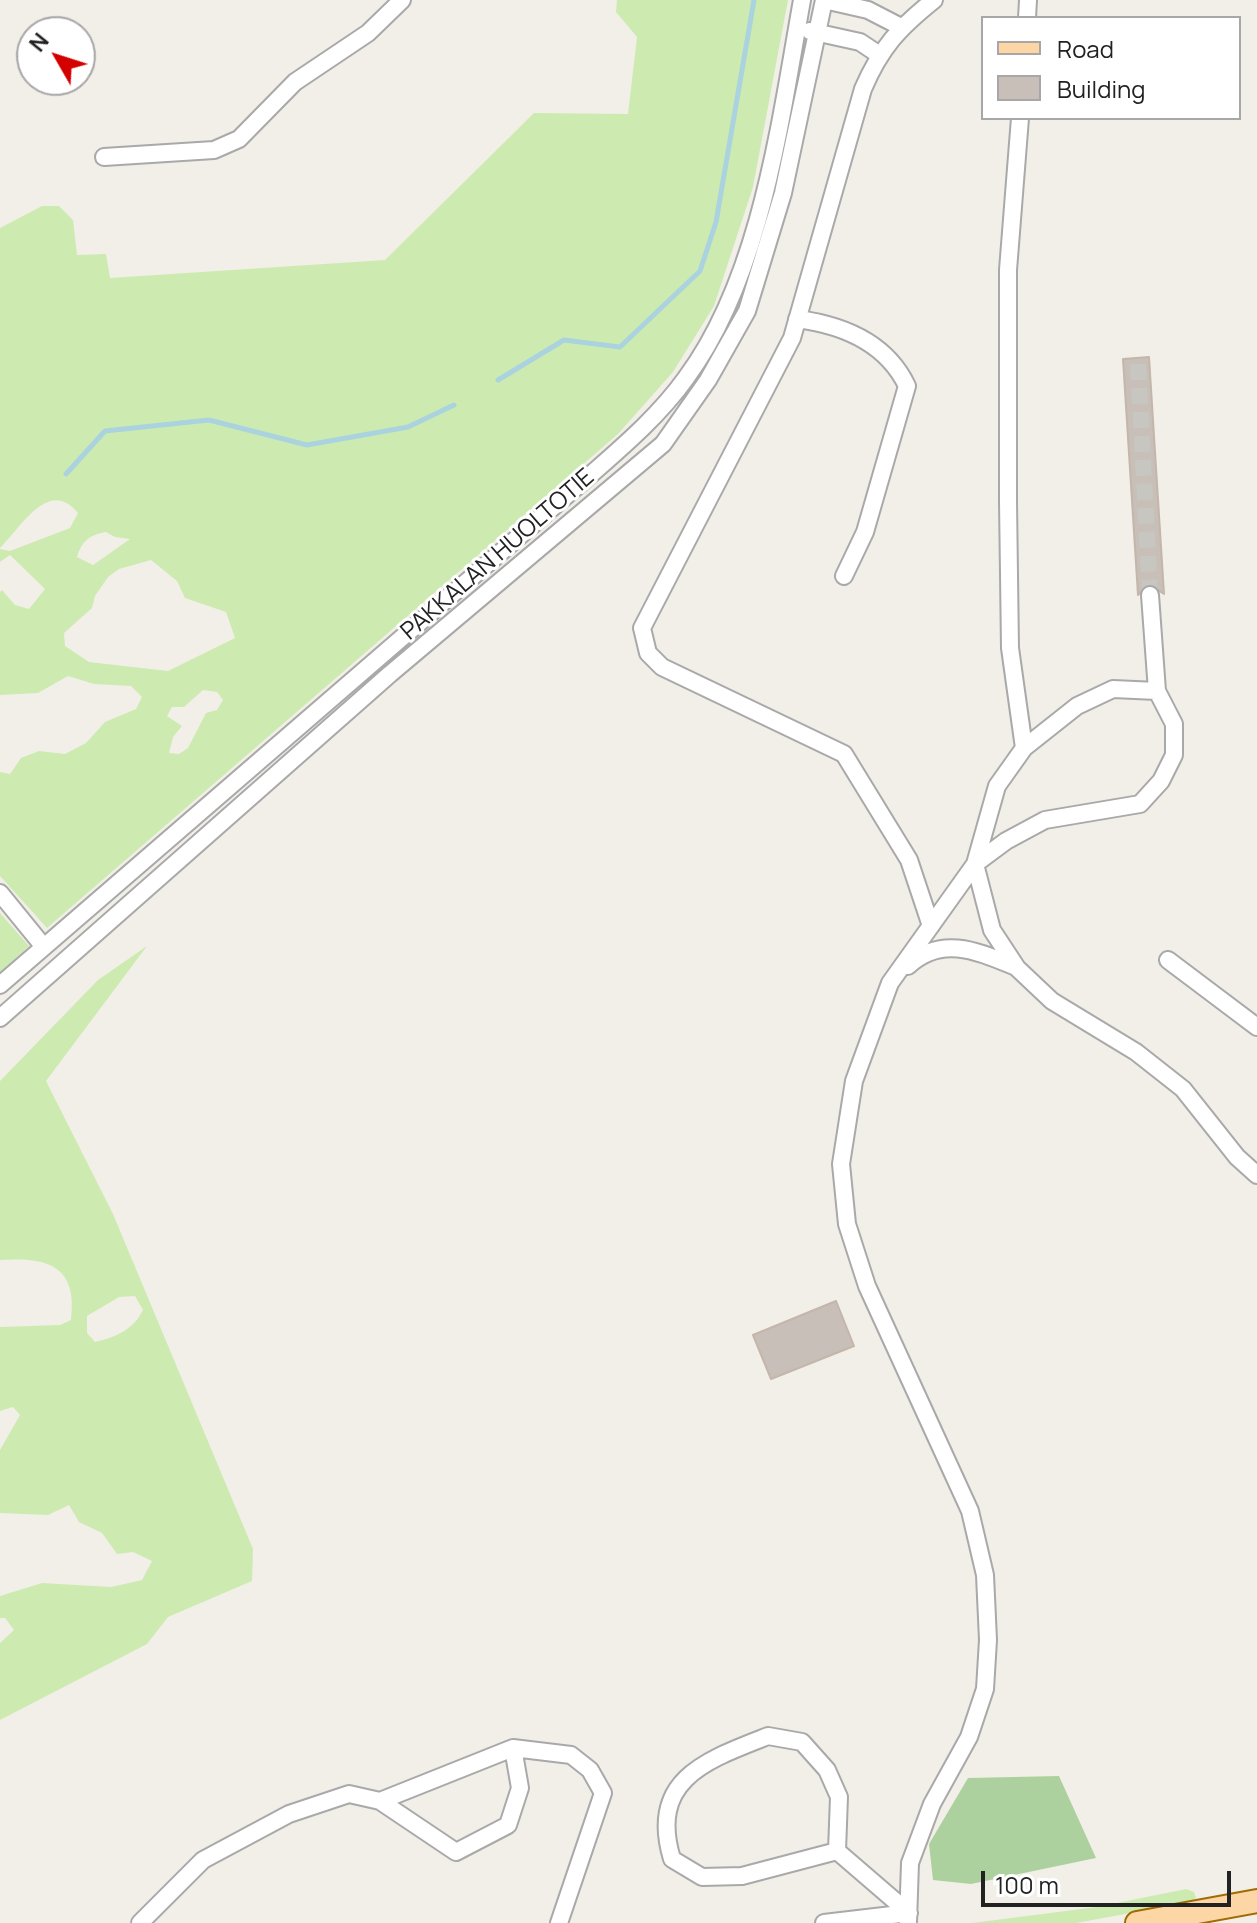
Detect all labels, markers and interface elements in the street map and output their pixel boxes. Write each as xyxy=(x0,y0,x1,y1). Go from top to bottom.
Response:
north arrow xyxy=(16,16,96,96)
legend xyxy=(981,16,1241,120)
text: N xyxy=(22,27,56,58)
text: Road xyxy=(1057,32,1114,65)
text: Building xyxy=(1057,72,1145,105)
street label: PAKKALAN HUOLTOTIE xyxy=(396,463,600,647)
scale bar xyxy=(985,1855,1235,1905)
text: 100 m xyxy=(995,1868,1059,1901)

